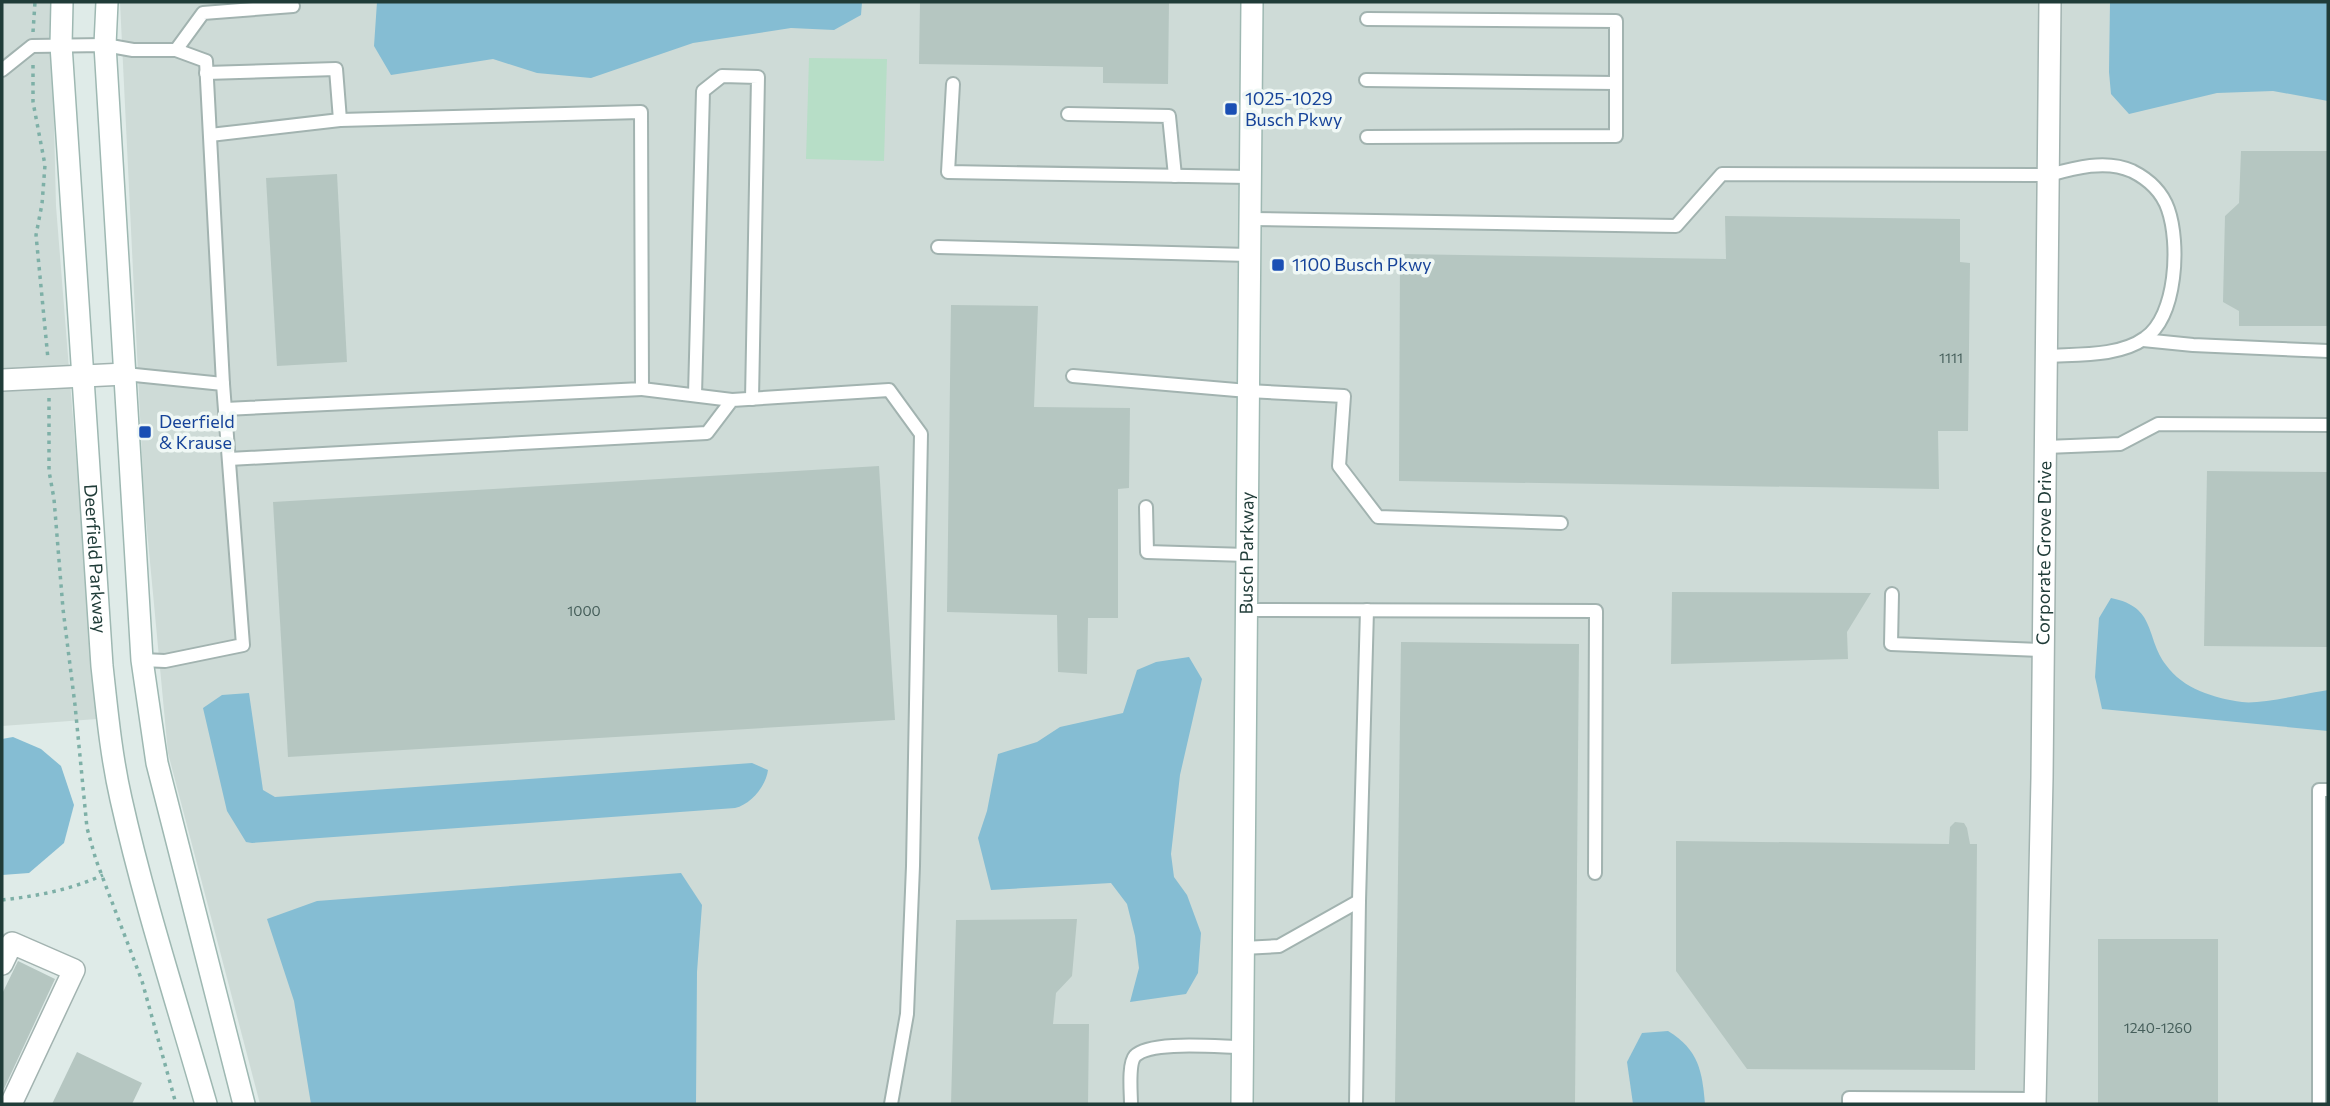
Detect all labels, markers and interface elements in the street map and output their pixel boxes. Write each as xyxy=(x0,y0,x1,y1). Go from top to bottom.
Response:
place label: 1025-1029 Busch Pkwy xyxy=(1245,87,1342,130)
marker: 1025-1029 Busch Pkwy xyxy=(1223,101,1239,117)
place label: 1100 Busch Pkwy xyxy=(1292,253,1432,275)
marker: 1100 Busch Pkwy xyxy=(1270,257,1286,273)
house number: 1111 xyxy=(1939,349,1963,366)
place label: Deerfield & Krause xyxy=(159,410,235,453)
marker: Deerfield & Krause xyxy=(137,424,153,440)
street label: Corporate Grove Drive xyxy=(2031,461,2055,645)
street label: Deerfield Parkway xyxy=(80,483,112,634)
street label: Busch Parkway xyxy=(1234,491,1258,615)
house number: 1000 xyxy=(567,602,601,619)
house number: 1240-1260 xyxy=(2124,1019,2192,1036)

